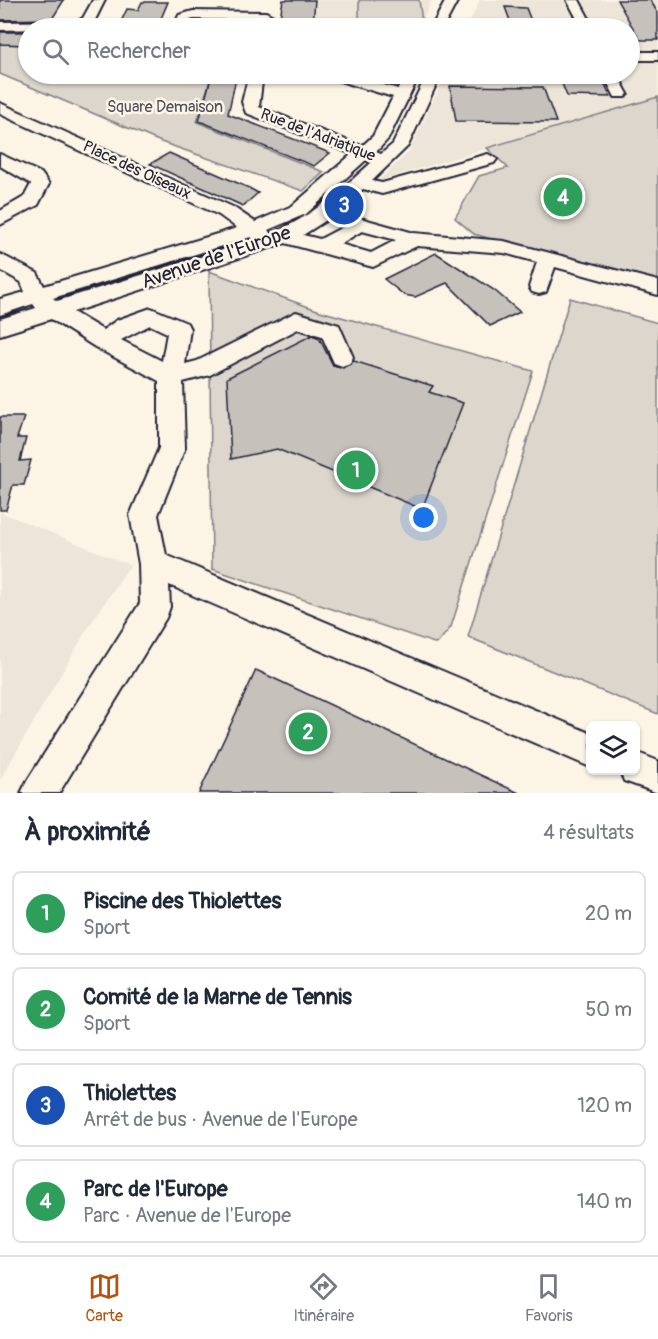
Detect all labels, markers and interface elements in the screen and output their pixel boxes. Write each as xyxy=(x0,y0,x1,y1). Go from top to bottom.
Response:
search box xyxy=(18,18,640,84)
icon: search xyxy=(39,35,72,68)
text: Rechercher xyxy=(87,37,191,65)
park label: Square Demaison xyxy=(107,97,223,117)
street label: Rue de l'Adriatique xyxy=(258,104,378,166)
street label: Place des Oiseaux xyxy=(80,136,194,204)
pin: 4 xyxy=(544,174,582,220)
pin: 3 xyxy=(324,182,364,228)
street label: Avenue de l'Europe xyxy=(138,220,294,294)
pin: 1 xyxy=(336,448,376,492)
your location xyxy=(409,503,438,532)
pin: 2 xyxy=(288,710,328,754)
map controls xyxy=(586,721,640,775)
button: layers xyxy=(586,721,640,775)
text: À proximité xyxy=(24,816,151,848)
text: 4 résultats xyxy=(543,820,634,845)
text: Piscine des Thiolettes xyxy=(83,887,281,915)
text: 1 xyxy=(42,901,49,926)
text: 20 m xyxy=(585,901,632,926)
text: Sport xyxy=(83,915,130,940)
text: Comité de la Marne de Tennis xyxy=(83,983,352,1011)
text: 2 xyxy=(40,997,51,1022)
text: 50 m xyxy=(585,997,632,1022)
text: Sport xyxy=(83,1011,130,1036)
text: Thiolettes xyxy=(83,1079,176,1107)
text: 3 xyxy=(40,1093,51,1118)
text: 120 m xyxy=(577,1093,632,1118)
text: Arrêt de bus · Avenue de l'Europe xyxy=(83,1107,358,1132)
text: Parc de l'Europe xyxy=(83,1175,228,1203)
text: 4 xyxy=(40,1189,51,1214)
text: 140 m xyxy=(577,1189,632,1214)
text: Parc · Avenue de l'Europe xyxy=(83,1203,291,1228)
tab: Carte xyxy=(85,1270,123,1326)
tab: Itinéraire xyxy=(294,1270,354,1326)
tab: Favoris xyxy=(525,1270,573,1326)

